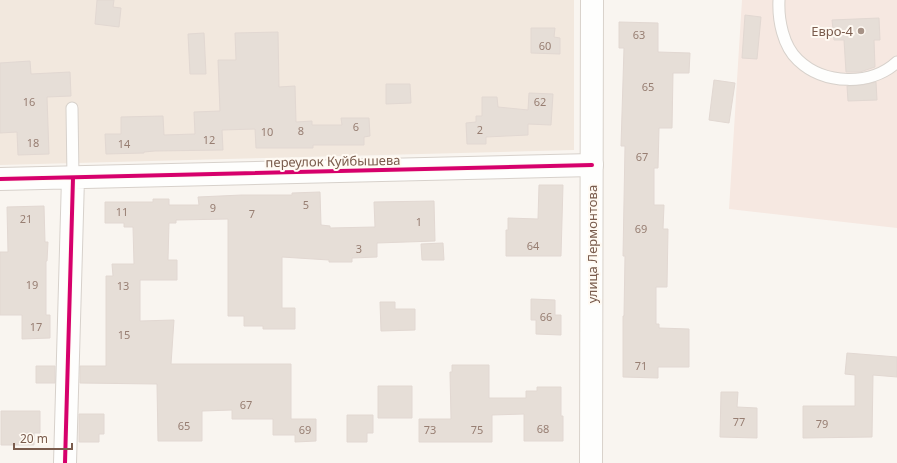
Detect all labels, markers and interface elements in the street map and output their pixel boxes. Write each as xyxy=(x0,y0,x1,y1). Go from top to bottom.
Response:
place label: Евро-4 xyxy=(811,22,854,40)
marker: Евро-4 xyxy=(856,26,866,36)
house number: 63 xyxy=(633,27,645,42)
house number: 60 xyxy=(539,38,551,53)
house number: 65 xyxy=(642,79,654,94)
house number: 16 xyxy=(23,94,35,109)
house number: 62 xyxy=(534,94,546,109)
house number: 6 xyxy=(353,119,359,134)
house number: 2 xyxy=(477,122,483,137)
house number: 8 xyxy=(298,123,304,138)
house number: 10 xyxy=(261,124,273,139)
house number: 12 xyxy=(203,132,215,147)
house number: 18 xyxy=(27,135,39,150)
house number: 14 xyxy=(118,136,131,151)
house number: 67 xyxy=(636,149,648,164)
street label: переулок Куйбышева xyxy=(265,151,401,171)
street label: улица Лермонтова xyxy=(583,185,601,303)
house number: 5 xyxy=(303,197,309,212)
house number: 9 xyxy=(210,200,216,215)
house number: 11 xyxy=(116,204,128,219)
house number: 7 xyxy=(249,206,255,221)
house number: 21 xyxy=(20,211,32,226)
house number: 1 xyxy=(416,214,422,229)
house number: 69 xyxy=(635,221,647,236)
house number: 64 xyxy=(527,238,540,253)
house number: 3 xyxy=(356,241,362,256)
house number: 19 xyxy=(26,277,38,292)
house number: 13 xyxy=(117,278,129,293)
house number: 66 xyxy=(540,309,552,324)
house number: 17 xyxy=(30,319,42,334)
house number: 15 xyxy=(118,327,130,342)
house number: 71 xyxy=(635,358,647,373)
house number: 67 xyxy=(240,397,252,412)
house number: 77 xyxy=(733,414,745,429)
house number: 79 xyxy=(816,416,828,431)
house number: 65 xyxy=(178,418,190,433)
house number: 68 xyxy=(537,421,549,436)
house number: 69 xyxy=(299,422,311,437)
house number: 73 xyxy=(424,422,436,437)
house number: 75 xyxy=(471,422,483,437)
scale bar xyxy=(14,425,72,451)
text: 20 m xyxy=(20,430,48,447)

